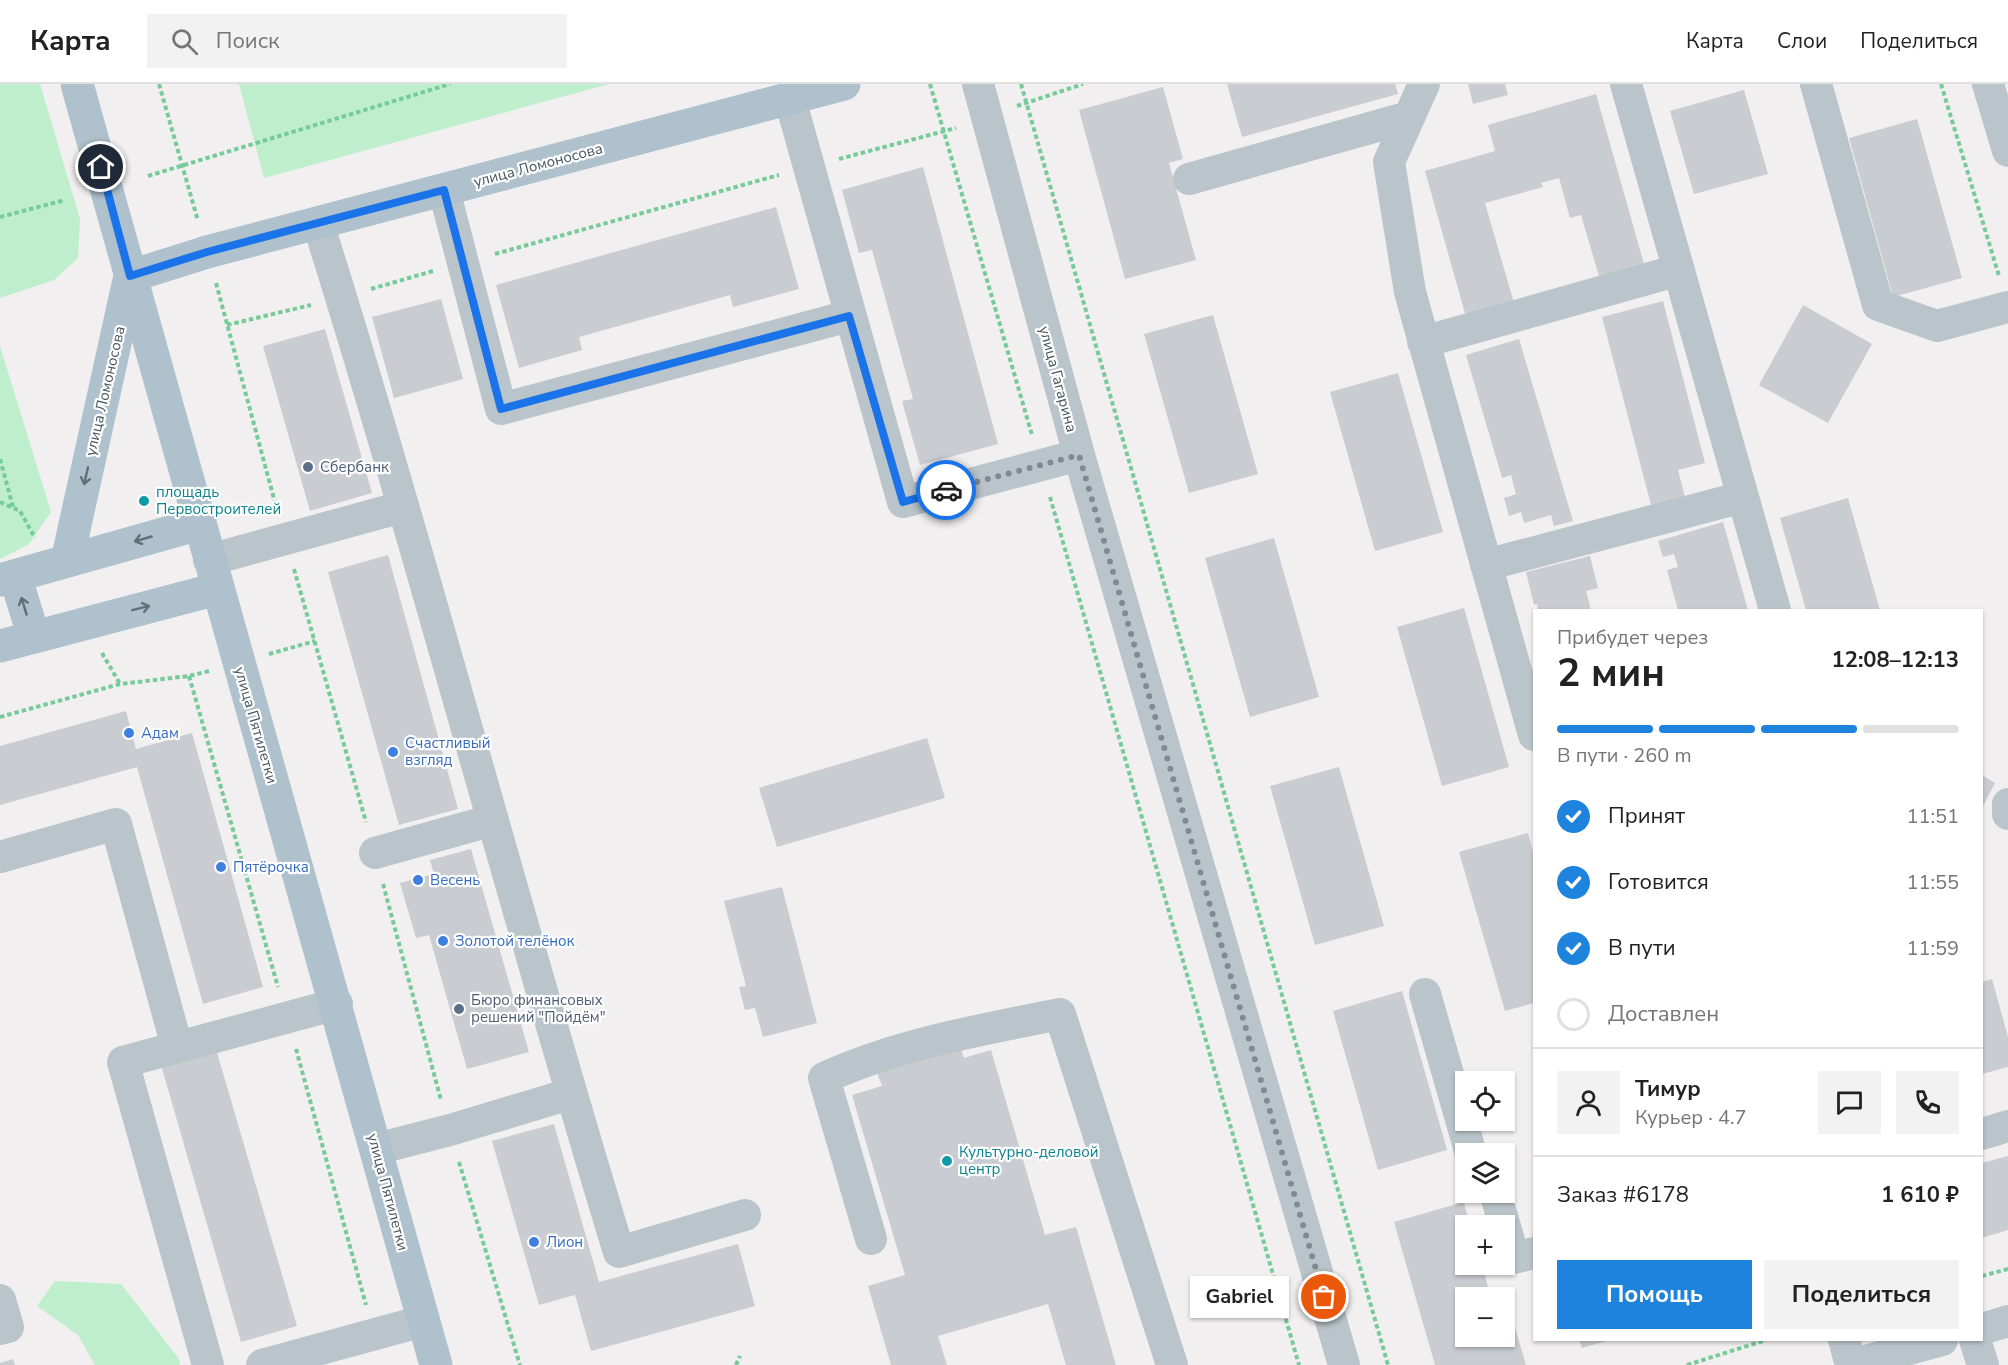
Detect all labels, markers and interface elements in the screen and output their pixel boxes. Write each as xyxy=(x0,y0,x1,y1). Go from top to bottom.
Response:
search box xyxy=(147,14,567,68)
text: Карта xyxy=(30,22,111,60)
icon: search xyxy=(168,25,201,58)
text: Поиск xyxy=(216,26,280,56)
text: Карта xyxy=(1686,27,1744,55)
text: Слои xyxy=(1777,27,1827,55)
text: Поделиться xyxy=(1860,27,1978,55)
street label: улица Ломоносова xyxy=(471,138,605,192)
pin xyxy=(75,141,126,192)
icon: home xyxy=(84,150,117,183)
street label: улица Ломоносова xyxy=(80,324,130,458)
street label: улица Гагарина xyxy=(1034,324,1082,434)
place label: Сбербанк xyxy=(320,457,389,477)
marker: Сбербанк xyxy=(301,460,315,474)
courier xyxy=(916,460,976,520)
one-way arrow xyxy=(80,466,91,486)
icon: car xyxy=(930,474,963,507)
place label: площадь Первостроителей xyxy=(156,482,281,519)
marker: площадь Первостроителей xyxy=(137,494,151,508)
one-way arrow xyxy=(134,534,153,546)
one-way arrow xyxy=(18,597,29,616)
one-way arrow xyxy=(131,602,150,614)
text: Прибудет через xyxy=(1557,624,1708,651)
text: 12:08–12:13 xyxy=(1831,645,1959,675)
text: 2 мин xyxy=(1557,647,1665,700)
street label: улица Пятилетки xyxy=(230,664,282,786)
place label: Адам xyxy=(141,723,179,743)
marker: Адам xyxy=(122,726,136,740)
place label: Счастливый взгляд xyxy=(405,733,490,770)
text: В пути · 260 m xyxy=(1557,742,1692,769)
marker: Счастливый взгляд xyxy=(386,745,400,759)
icon: check xyxy=(1557,800,1590,833)
text: Принят xyxy=(1608,801,1685,831)
text: 11:51 xyxy=(1906,803,1959,830)
place label: Пятёрочка xyxy=(233,857,309,877)
marker: Пятёрочка xyxy=(214,860,228,874)
icon: check xyxy=(1557,866,1590,899)
text: Готовится xyxy=(1608,867,1709,897)
text: 11:55 xyxy=(1906,869,1959,896)
place label: Весень xyxy=(430,870,480,890)
marker: Весень xyxy=(411,873,425,887)
place label: Золотой телёнок xyxy=(455,931,575,951)
icon: check xyxy=(1557,932,1590,965)
text: В пути xyxy=(1608,933,1676,963)
marker: Золотой телёнок xyxy=(436,934,450,948)
text: 11:59 xyxy=(1906,935,1959,962)
place label: Бюро финансовых решений "Пойдём" xyxy=(471,990,606,1027)
text: Доставлен xyxy=(1608,999,1719,1029)
marker: Бюро финансовых решений "Пойдём" xyxy=(452,1002,466,1016)
map controls xyxy=(1455,1071,1515,1347)
button: locate xyxy=(1455,1071,1515,1131)
button: person xyxy=(1557,1071,1620,1134)
button: chat xyxy=(1818,1071,1881,1134)
button: phone xyxy=(1896,1071,1959,1134)
text: Тимур xyxy=(1635,1074,1701,1104)
text: Курьер · 4.7 xyxy=(1635,1104,1747,1131)
street label: улица Пятилетки xyxy=(363,1131,413,1253)
place label: Культурно-деловой центр xyxy=(959,1142,1098,1179)
button: layers xyxy=(1455,1143,1515,1203)
marker: Культурно-деловой центр xyxy=(940,1154,954,1168)
text: Заказ #6178 xyxy=(1557,1180,1689,1210)
text: 1 610 ₽ xyxy=(1881,1180,1959,1210)
button: + xyxy=(1455,1215,1515,1275)
place label: Лион xyxy=(546,1232,583,1252)
marker: Лион xyxy=(527,1235,541,1249)
button: Помощь xyxy=(1557,1260,1752,1329)
button: Поделиться xyxy=(1764,1260,1959,1329)
pin xyxy=(1298,1271,1349,1322)
callout: Gabriel xyxy=(1189,1276,1288,1318)
icon: bag xyxy=(1307,1280,1340,1313)
text: Gabriel xyxy=(1206,1283,1273,1310)
button: − xyxy=(1455,1287,1515,1347)

